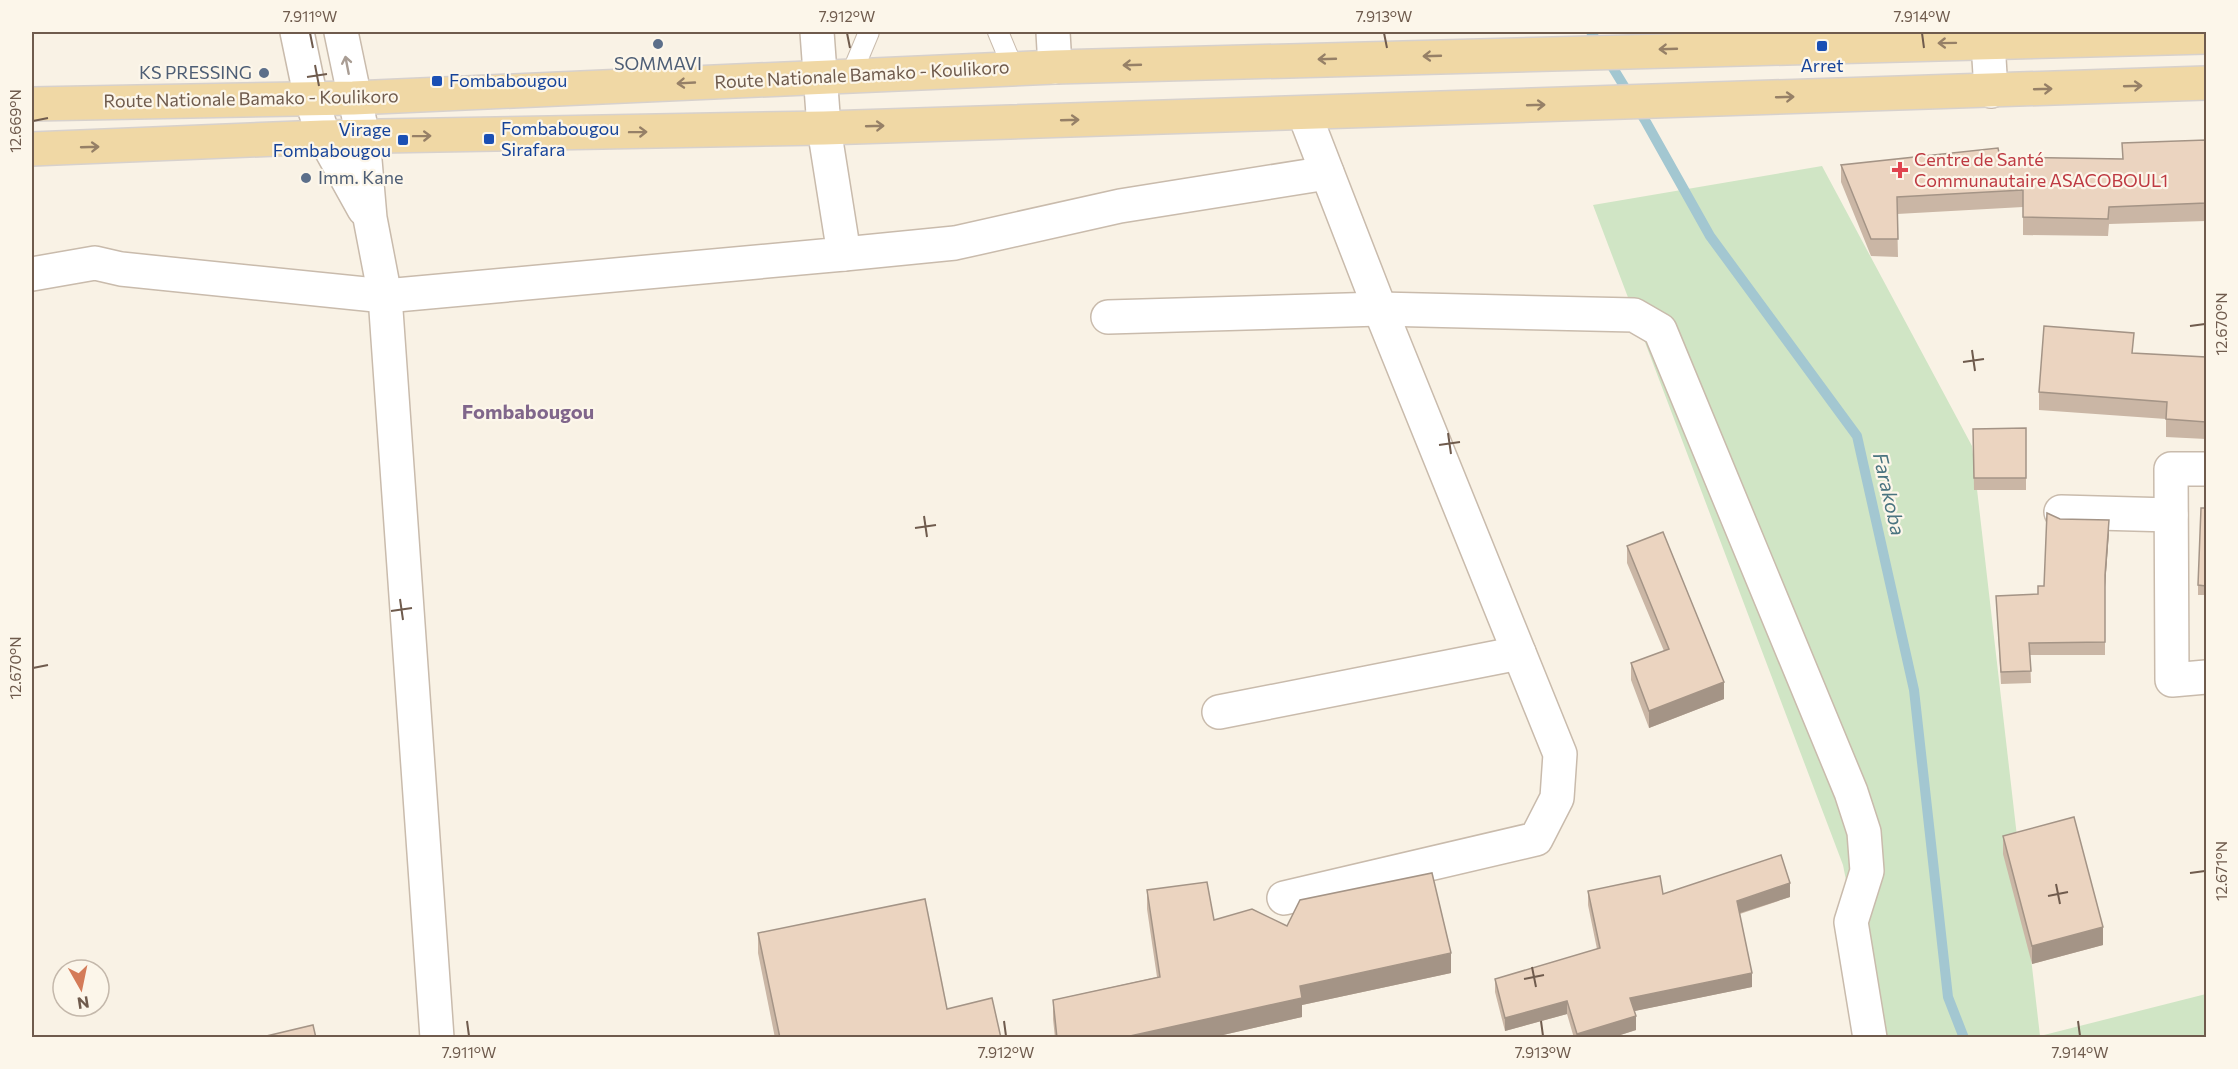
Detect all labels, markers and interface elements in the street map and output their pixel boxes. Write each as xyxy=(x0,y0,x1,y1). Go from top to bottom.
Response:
text: 7.911°W xyxy=(283,7,337,25)
text: 7.912°W xyxy=(819,7,875,25)
text: 7.913°W xyxy=(1356,7,1412,25)
text: 7.914°W xyxy=(1893,7,1951,25)
marker: SOMMAVI xyxy=(651,37,665,51)
one-way arrow xyxy=(1937,37,1957,49)
marker: Arret xyxy=(1815,39,1829,53)
one-way arrow xyxy=(1659,44,1679,55)
one-way arrow xyxy=(1422,50,1442,62)
place label: SOMMAVI xyxy=(614,52,702,74)
one-way arrow xyxy=(1318,53,1338,65)
place label: Arret xyxy=(1800,54,1844,76)
one-way arrow xyxy=(341,55,352,75)
street label: Route Nationale Bamako - Koulikoro xyxy=(714,55,1010,93)
one-way arrow xyxy=(1123,59,1143,70)
place label: KS PRESSING xyxy=(139,61,252,83)
marker: KS PRESSING xyxy=(257,66,271,80)
place label: Fombabougou xyxy=(449,69,567,91)
marker: Fombabougou xyxy=(430,74,444,88)
one-way arrow xyxy=(676,78,696,89)
one-way arrow xyxy=(2123,81,2143,92)
street label: Route Nationale Bamako - Koulikoro xyxy=(103,84,399,112)
one-way arrow xyxy=(2033,84,2053,95)
text: 12.669°N xyxy=(6,89,24,153)
one-way arrow xyxy=(1775,91,1795,103)
one-way arrow xyxy=(1525,99,1545,111)
one-way arrow xyxy=(1059,114,1079,126)
place label: Fombabougou Sirafara xyxy=(501,117,619,160)
place label: Virage Fombabougou xyxy=(273,118,391,161)
one-way arrow xyxy=(864,121,884,132)
one-way arrow xyxy=(627,126,647,137)
one-way arrow xyxy=(411,130,431,142)
marker: Fombabougou Sirafara xyxy=(482,132,496,146)
marker: Virage Fombabougou xyxy=(396,133,410,147)
one-way arrow xyxy=(79,141,99,152)
place label: Centre de Santé Communautaire ASACOBOUL1 xyxy=(1914,148,2168,191)
marker: Centre de Santé Communautaire ASACOBOUL1 xyxy=(1891,161,1909,179)
place label: Imm. Kane xyxy=(318,166,403,188)
marker: Imm. Kane xyxy=(299,171,313,185)
text: 12.670°N xyxy=(2212,292,2230,356)
district label: Fombabougou xyxy=(462,399,594,423)
water label: Farakoba xyxy=(1869,450,1911,538)
text: 12.670°N xyxy=(6,636,24,700)
text: 12.671°N xyxy=(2212,841,2230,901)
north arrow xyxy=(51,958,111,1018)
text: N xyxy=(76,993,91,1014)
text: 7.911°W xyxy=(442,1043,496,1061)
text: 7.912°W xyxy=(978,1043,1034,1061)
text: 7.913°W xyxy=(1515,1043,1571,1061)
text: 7.914°W xyxy=(2051,1043,2109,1061)

